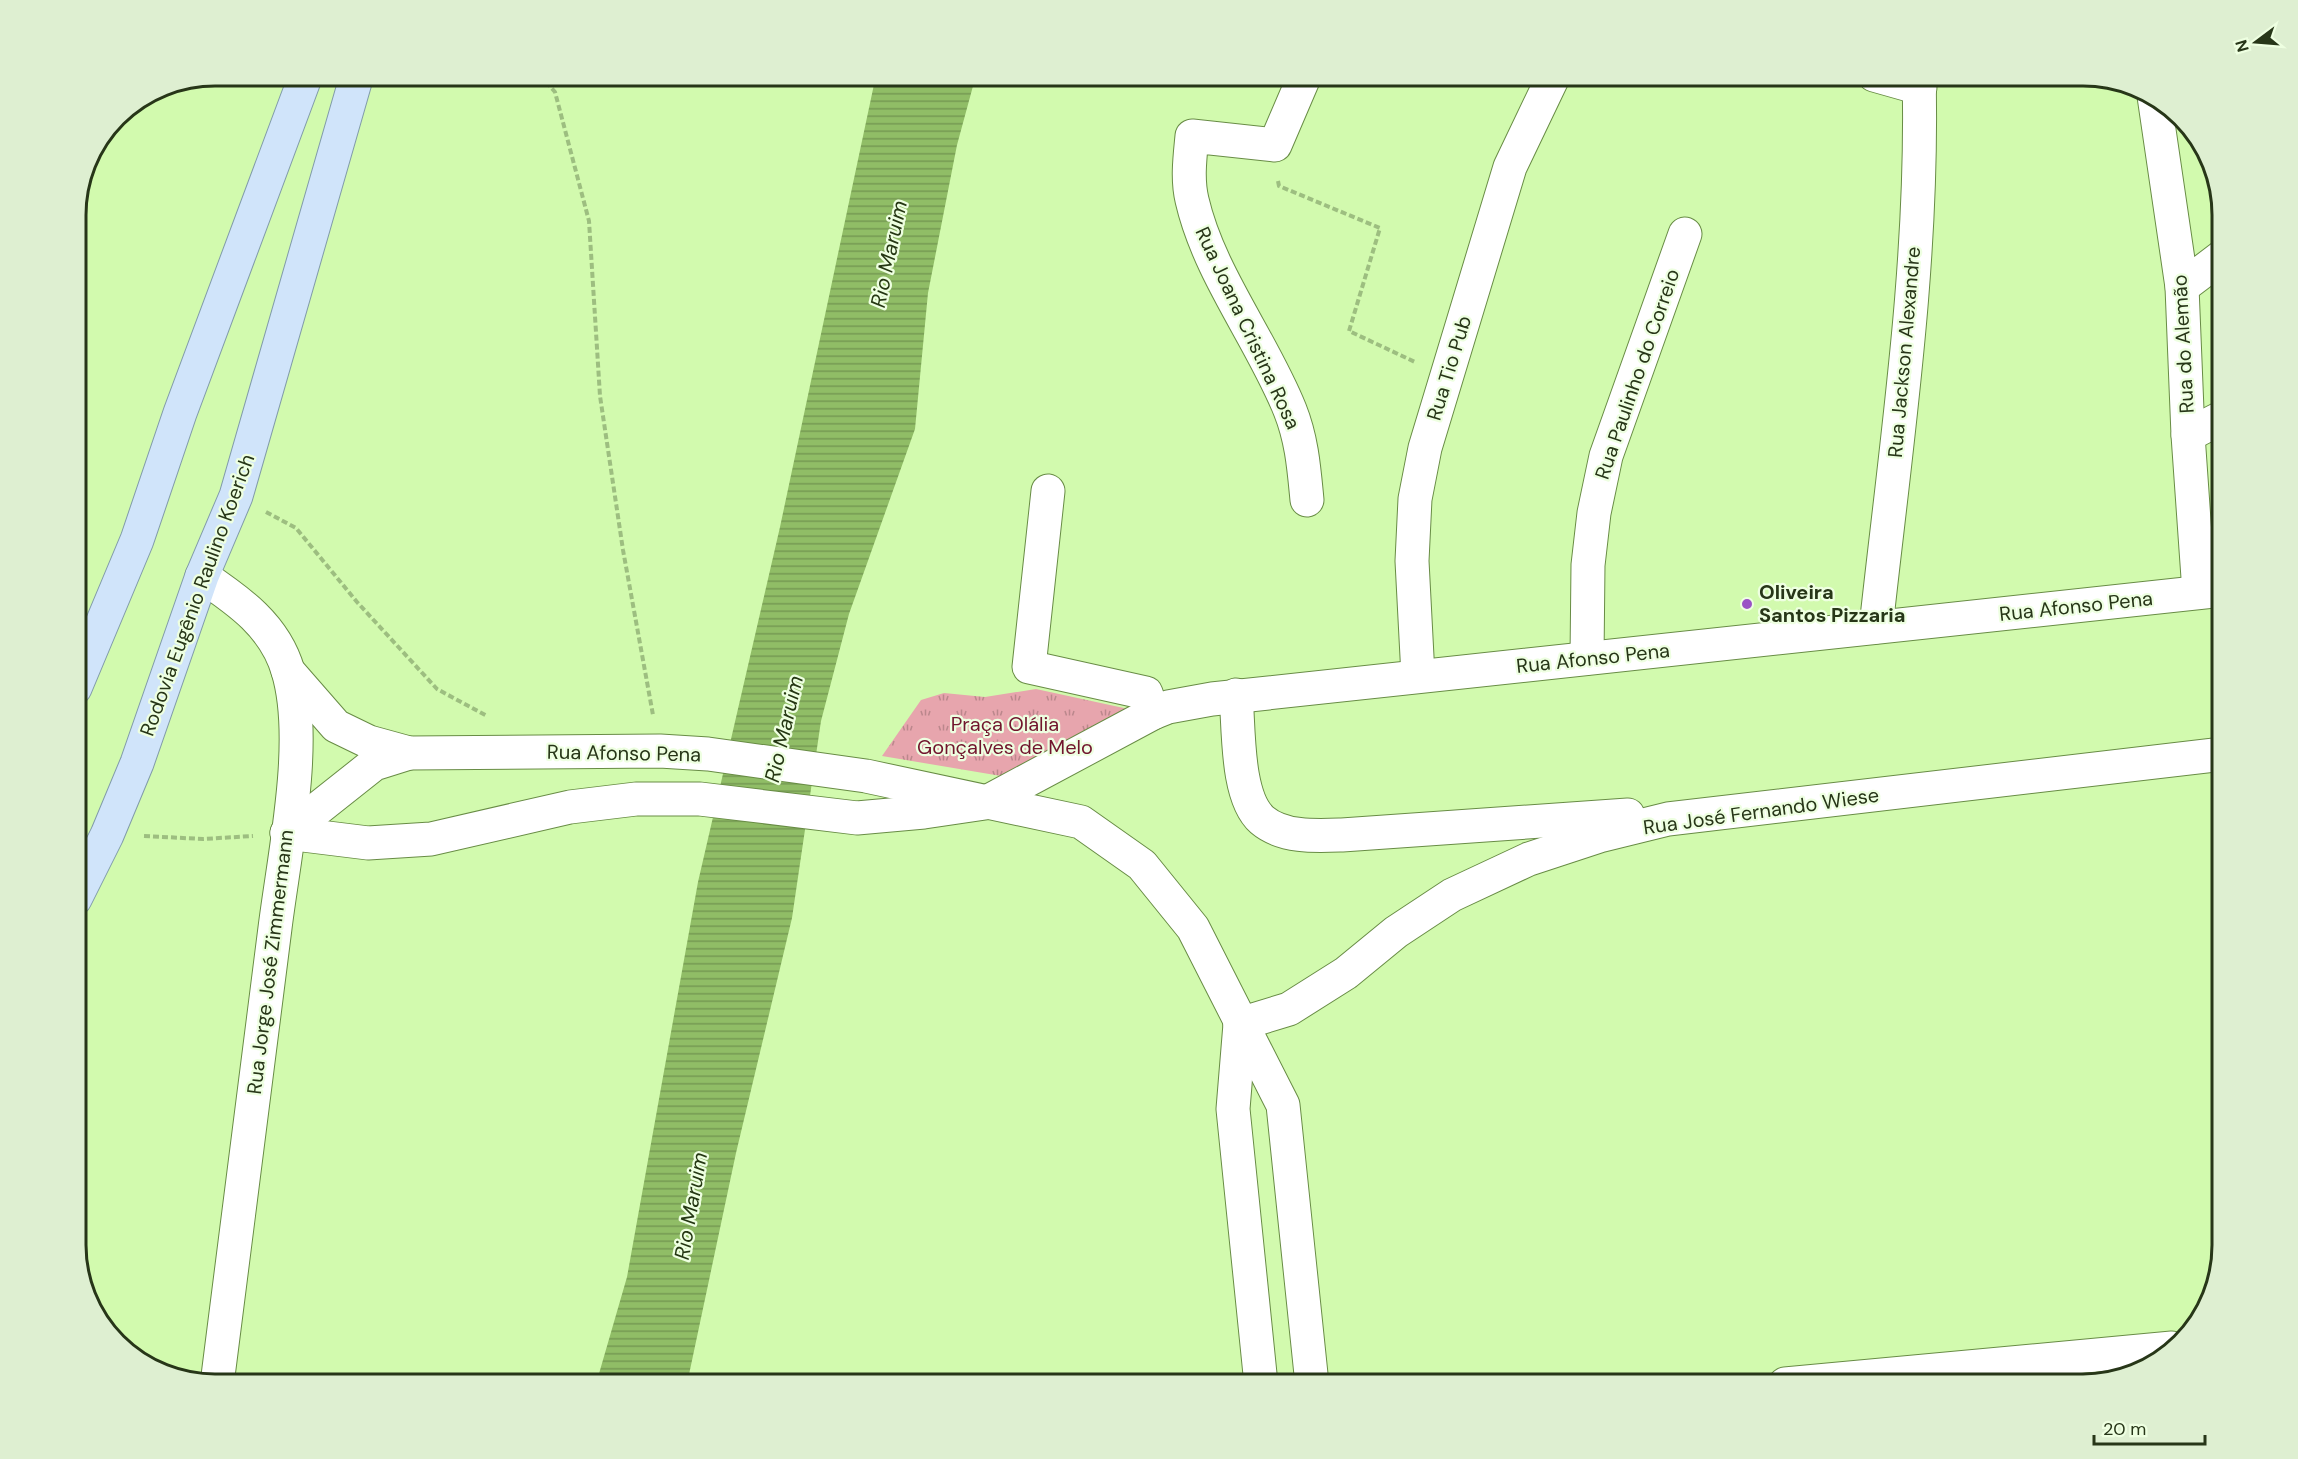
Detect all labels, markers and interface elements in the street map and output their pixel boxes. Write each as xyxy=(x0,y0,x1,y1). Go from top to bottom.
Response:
north arrow xyxy=(2226,12,2286,72)
text: N xyxy=(2230,37,2254,55)
water label: Rio Maruim xyxy=(864,198,914,310)
street label: Rua Joana Cristina Rosa xyxy=(1190,223,1306,433)
street label: Rua Jackson Alexandre xyxy=(1882,245,1926,459)
street label: Rua Paulinho do Correio xyxy=(1589,265,1685,483)
street label: Rua do Alemão xyxy=(2166,274,2200,414)
street label: Rua Tio Pub xyxy=(1421,312,1477,424)
street label: Rodovia Eugênio Raulino Koerich xyxy=(134,450,260,740)
place label: Oliveira Santos Pizzaria xyxy=(1759,579,1906,628)
street label: Rua Afonso Pena xyxy=(1998,585,2154,627)
marker: Oliveira Santos Pizzaria xyxy=(1740,597,1754,611)
street label: Rua Afonso Pena xyxy=(1515,637,1671,679)
water label: Rio Maruim xyxy=(758,673,810,785)
park label: Praça Olália Gonçalves de Melo xyxy=(917,711,1093,760)
street label: Rua Afonso Pena xyxy=(547,739,701,767)
street label: Rua José Fernando Wiese xyxy=(1642,782,1880,840)
street label: Rua Jorge José Zimmermann xyxy=(241,828,299,1096)
water label: Rio Maruim xyxy=(668,1150,714,1262)
scale bar xyxy=(2094,1408,2205,1446)
text: 20 m xyxy=(2103,1417,2146,1441)

